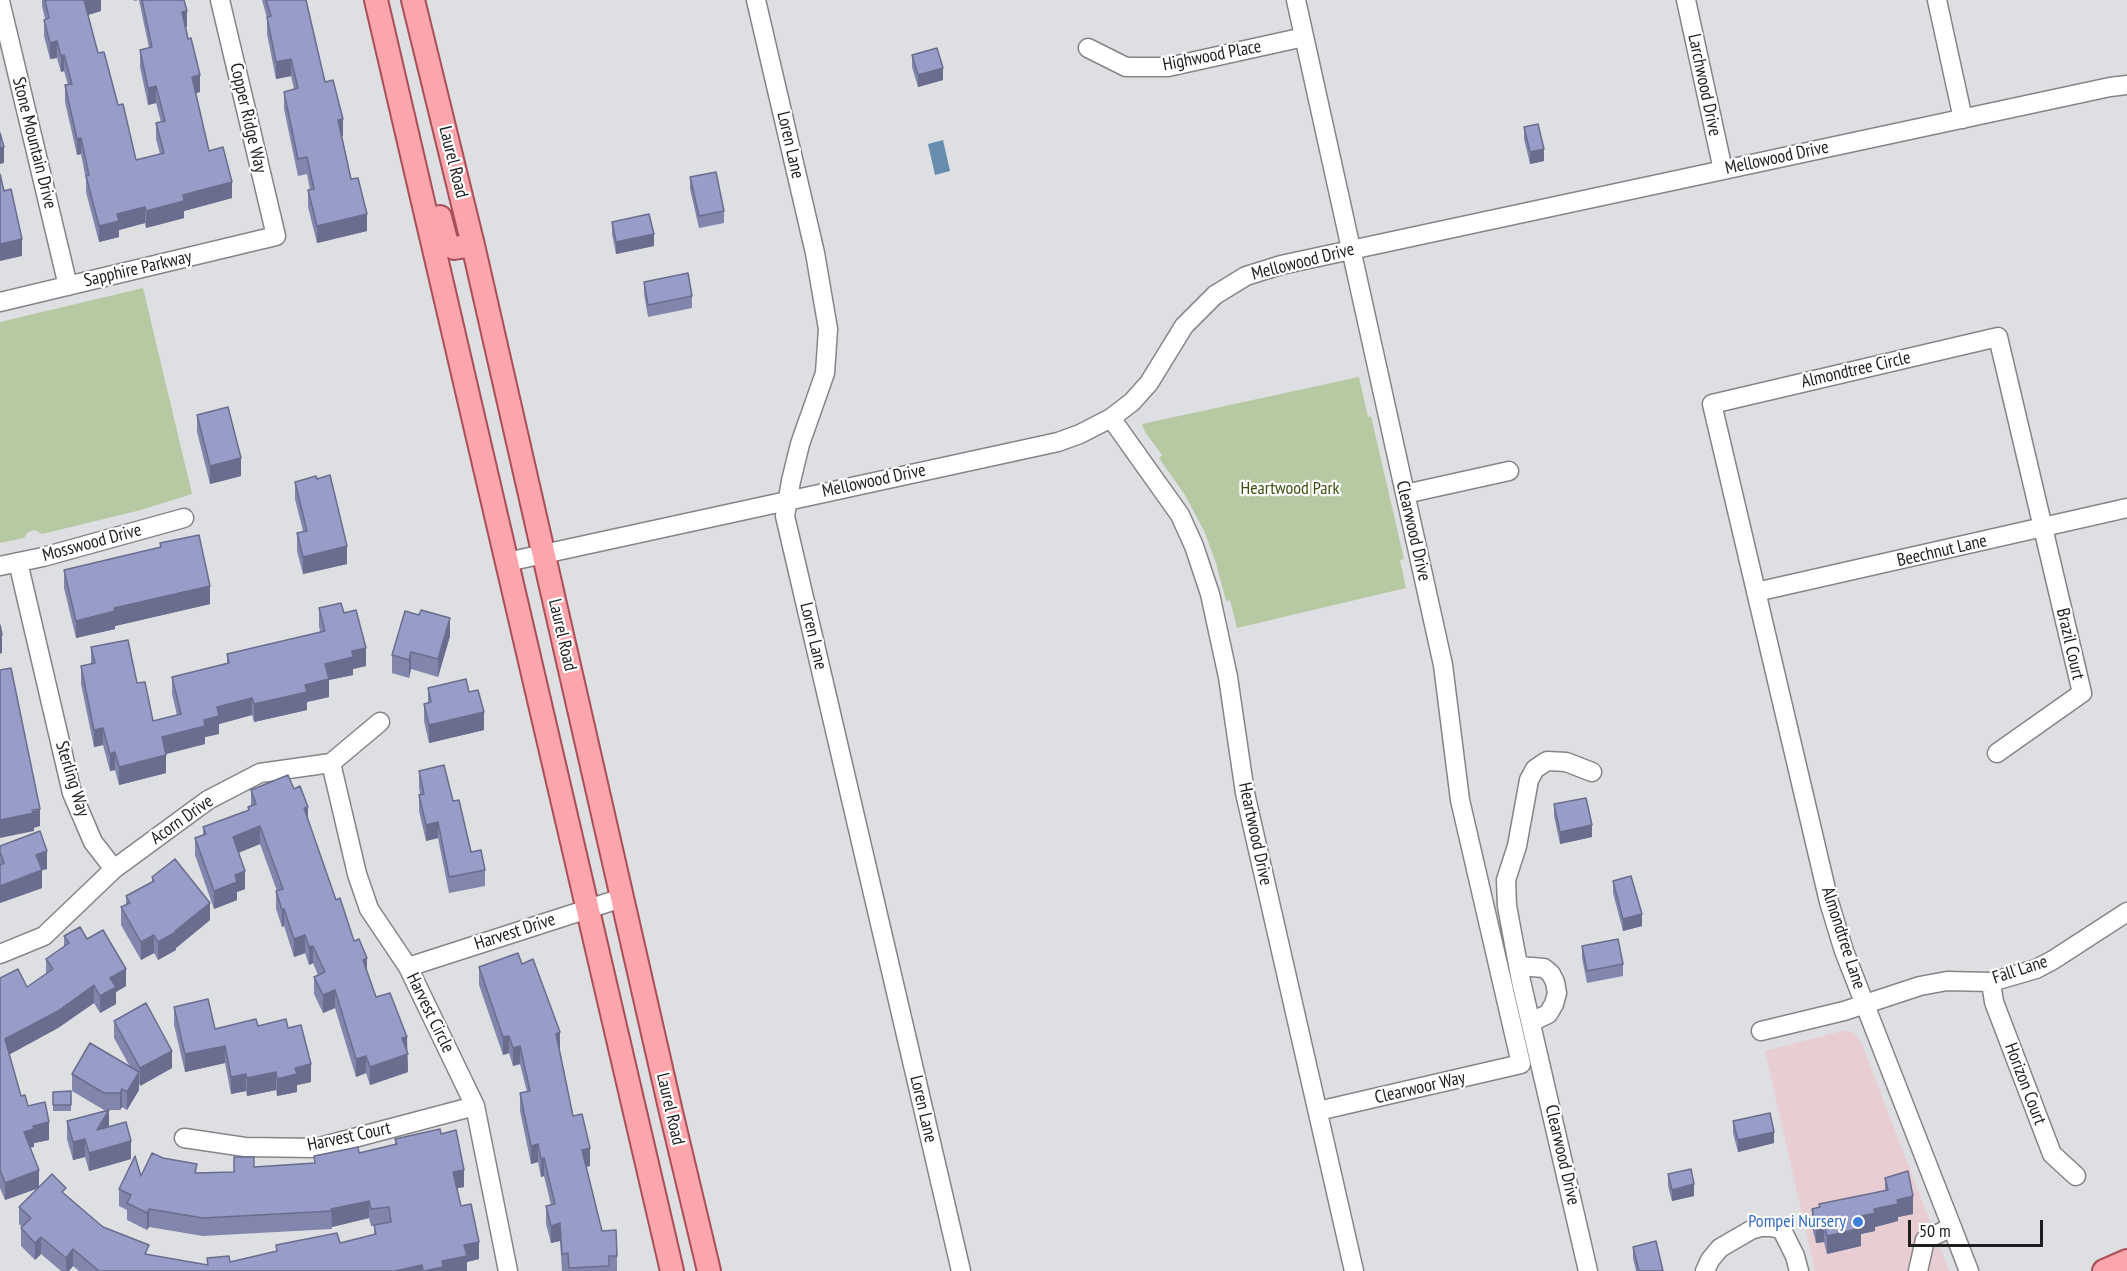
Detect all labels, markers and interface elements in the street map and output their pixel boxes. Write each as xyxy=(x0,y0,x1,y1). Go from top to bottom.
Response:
street label: Larchwood Drive xyxy=(1683,32,1725,138)
street label: Highwood Place xyxy=(1161,36,1263,76)
street label: Copper Ridge Way xyxy=(225,61,271,175)
street label: Stone Mountain Drive xyxy=(7,75,61,211)
street label: Loren Lane xyxy=(772,109,808,181)
street label: Laurel Road xyxy=(434,124,472,200)
street label: Mellowood Drive xyxy=(1723,136,1831,180)
street label: Mellowood Drive xyxy=(1249,239,1357,285)
street label: Sapphire Parkway xyxy=(82,246,194,292)
street label: Almondtree Circle xyxy=(1799,347,1913,393)
street label: Mellowood Drive xyxy=(820,459,928,503)
park label: Heartwood Park xyxy=(1241,478,1339,500)
street label: Clearwood Drive xyxy=(1391,479,1435,583)
street label: Mosswood Drive xyxy=(40,519,144,567)
street label: Beechnut Lane xyxy=(1895,530,1989,572)
street label: Laurel Road xyxy=(543,597,581,673)
street label: Loren Lane xyxy=(795,600,831,672)
street label: Brazil Court xyxy=(2051,606,2089,682)
street label: Sterling Way xyxy=(50,739,94,819)
street label: Heartwood Drive xyxy=(1234,780,1276,888)
street label: Acorn Drive xyxy=(147,791,217,849)
street label: Almondtree Lane xyxy=(1816,884,1870,992)
street label: Harvest Drive xyxy=(472,909,558,955)
street label: Fall Lane xyxy=(1990,951,2050,989)
street label: Harvest Circle xyxy=(401,970,459,1056)
street label: Horizon Court xyxy=(2000,1040,2050,1128)
street label: Clearwoor Way xyxy=(1373,1067,1467,1109)
street label: Laurel Road xyxy=(651,1071,689,1147)
street label: Loren Lane xyxy=(905,1073,941,1145)
street label: Clearwood Drive xyxy=(1540,1103,1584,1207)
street label: Harvest Court xyxy=(305,1118,393,1156)
scale bar xyxy=(1911,1208,2046,1246)
place label: Pompei Nursery xyxy=(1748,1211,1846,1233)
marker: Pompei Nursery xyxy=(1851,1215,1865,1229)
text: 50 m xyxy=(1919,1219,1951,1242)

